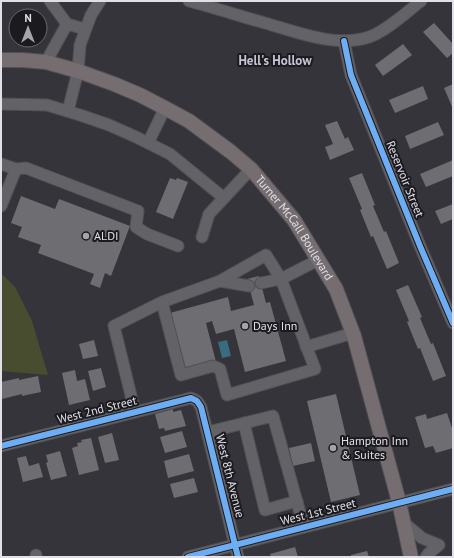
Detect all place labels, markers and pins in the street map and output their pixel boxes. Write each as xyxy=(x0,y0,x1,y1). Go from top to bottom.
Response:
place label: ALDI xyxy=(94,228,119,243)
marker: ALDI xyxy=(81,231,91,241)
place label: Days Inn xyxy=(253,318,297,333)
marker: Days Inn xyxy=(240,321,250,331)
place label: Hampton Inn & Suites xyxy=(341,433,408,462)
marker: Hampton Inn & Suites xyxy=(328,443,338,453)

